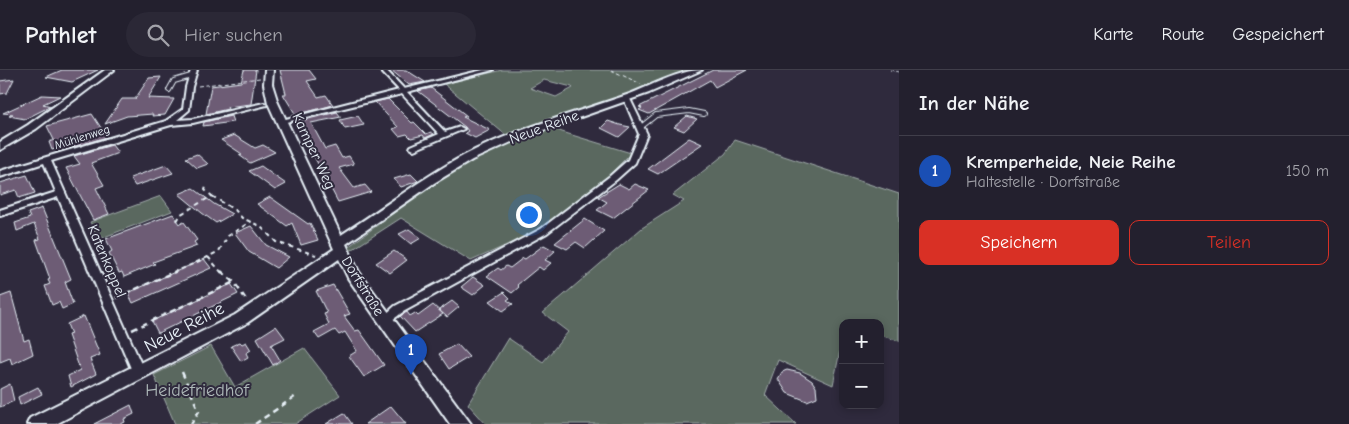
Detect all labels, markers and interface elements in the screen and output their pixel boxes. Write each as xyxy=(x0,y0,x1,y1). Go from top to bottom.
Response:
search box xyxy=(126,12,476,57)
text: Pathlet xyxy=(25,21,96,49)
icon: search xyxy=(144,21,172,49)
text: Hier suchen xyxy=(184,24,283,46)
text: Karte xyxy=(1093,24,1133,45)
text: Route xyxy=(1161,24,1204,45)
text: Gespeichert xyxy=(1232,24,1324,45)
text: In der Nähe xyxy=(919,91,1029,115)
street label: Neue Reihe xyxy=(507,106,582,148)
street label: Kamper Weg xyxy=(288,110,340,192)
street label: Mühlenweg xyxy=(53,122,111,152)
text: Kremperheide, Neie Reihe xyxy=(966,151,1176,173)
text: 1 xyxy=(932,162,938,180)
text: 150 m xyxy=(1286,162,1329,180)
text: Haltestelle · Dorfstraße xyxy=(966,173,1120,191)
your location xyxy=(516,202,542,228)
button: Speichern xyxy=(919,220,1119,265)
button: Teilen xyxy=(1129,220,1329,265)
street label: Katenkoppel xyxy=(84,222,130,300)
street label: Dorfstraße xyxy=(338,253,389,320)
street label: Neue Reihe xyxy=(141,298,228,357)
map controls xyxy=(839,319,884,409)
button: + xyxy=(839,319,884,364)
pin: 1 xyxy=(395,334,427,375)
button: − xyxy=(839,364,884,409)
park label: Heidefriedhof xyxy=(145,380,250,401)

